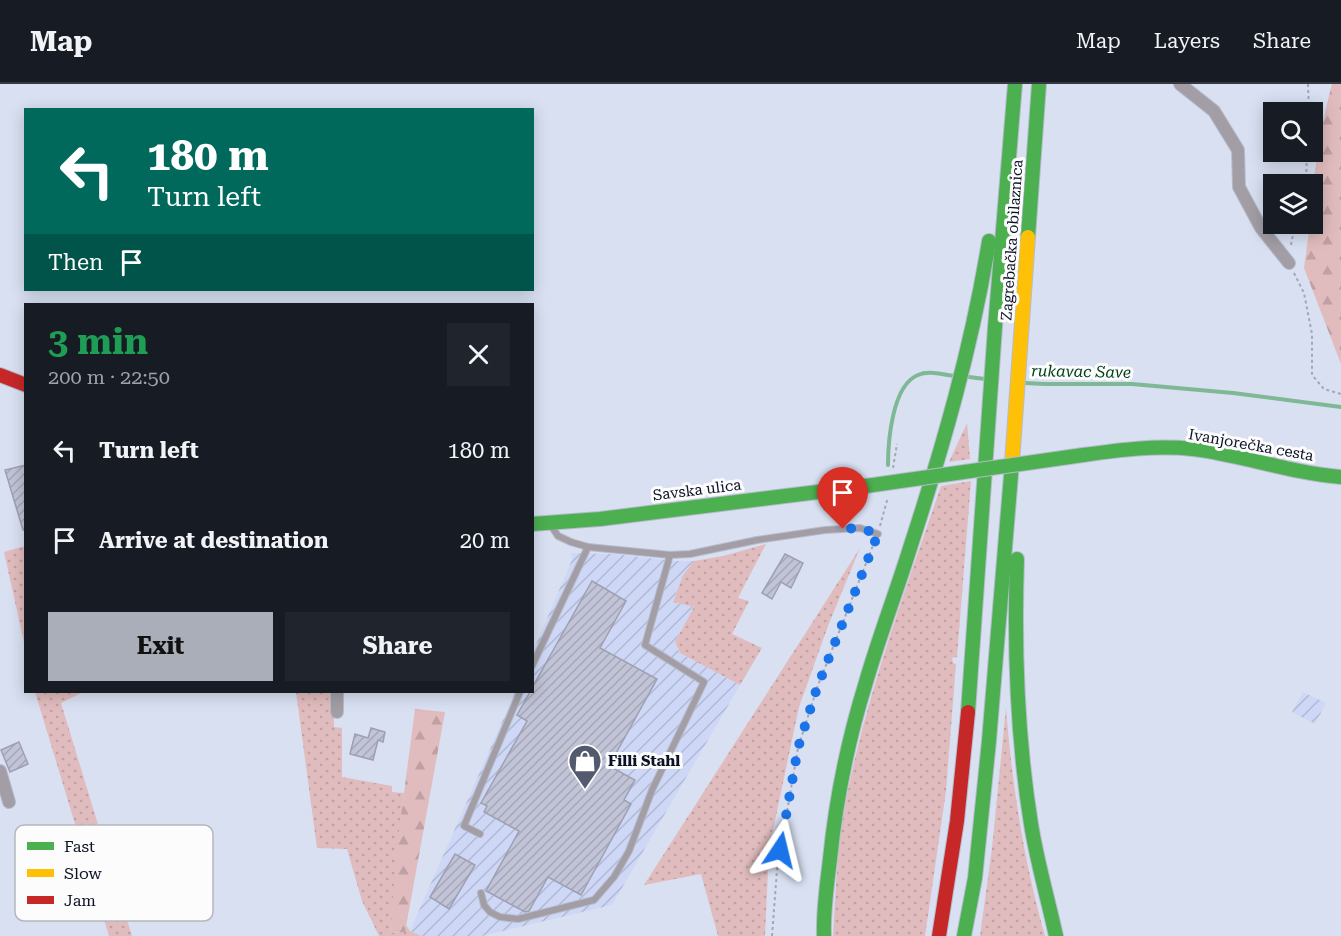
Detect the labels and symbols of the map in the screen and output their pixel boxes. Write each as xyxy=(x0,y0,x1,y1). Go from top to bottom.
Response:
street label: Zagrebačka obilaznica xyxy=(997,159,1027,321)
water label: rukavac Save xyxy=(1031,361,1131,382)
street label: Ivanjorečka cesta xyxy=(1187,425,1315,465)
pin xyxy=(817,467,868,529)
street label: Savska ulica xyxy=(652,476,742,504)
shop icon: Filli Stahl xyxy=(567,743,603,790)
place label: Filli Stahl xyxy=(608,752,680,770)
position arrow xyxy=(748,818,812,882)
legend xyxy=(15,825,213,921)
text: Fast xyxy=(64,837,95,856)
text: Slow xyxy=(64,864,102,883)
text: Jam xyxy=(64,891,96,910)

